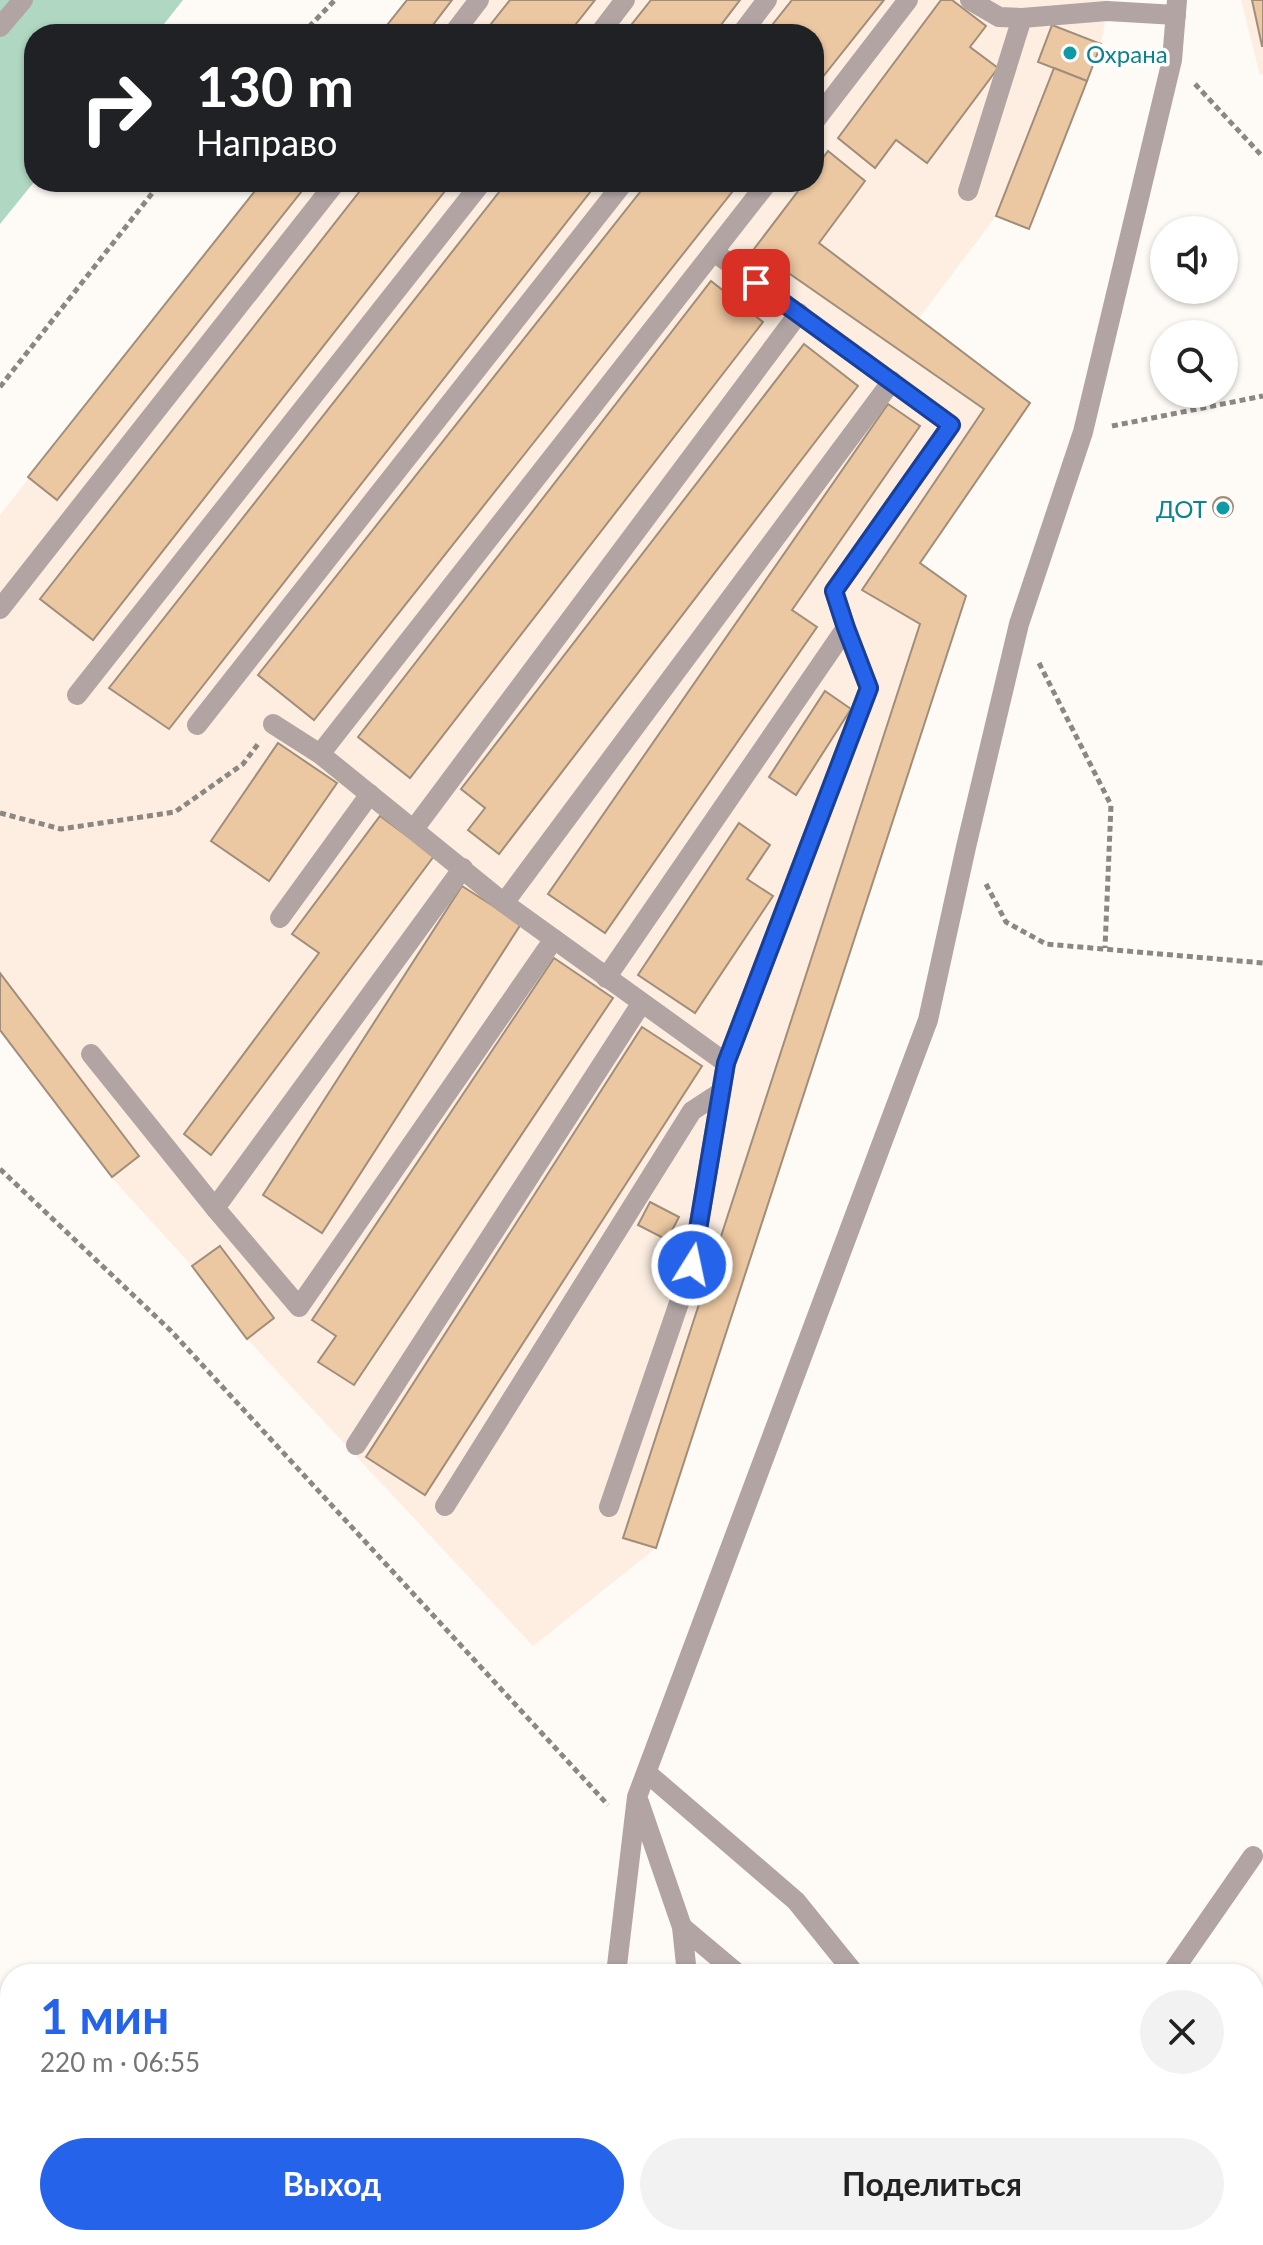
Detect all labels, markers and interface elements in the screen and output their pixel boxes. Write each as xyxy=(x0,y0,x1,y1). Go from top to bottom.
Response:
place label: Охрана xyxy=(1086,39,1168,68)
marker: Охрана xyxy=(1061,44,1079,62)
text: 130 m xyxy=(196,52,354,119)
icon: right xyxy=(64,56,168,160)
text: Направо xyxy=(196,120,337,164)
map controls xyxy=(1150,216,1238,408)
button: sound xyxy=(1150,216,1238,304)
pin xyxy=(722,249,790,317)
icon: arrive xyxy=(734,261,778,305)
button: search xyxy=(1150,320,1238,408)
place label: ДОТ xyxy=(1156,494,1207,523)
marker: ДОТ xyxy=(1214,499,1232,517)
position arrow xyxy=(650,1223,734,1307)
text: 1 мин xyxy=(40,1987,169,2044)
button: close xyxy=(1140,1990,1224,2074)
text: 220 m · 06:55 xyxy=(40,2046,200,2078)
button: Выход xyxy=(40,2138,624,2230)
button: Поделиться xyxy=(640,2138,1224,2230)

